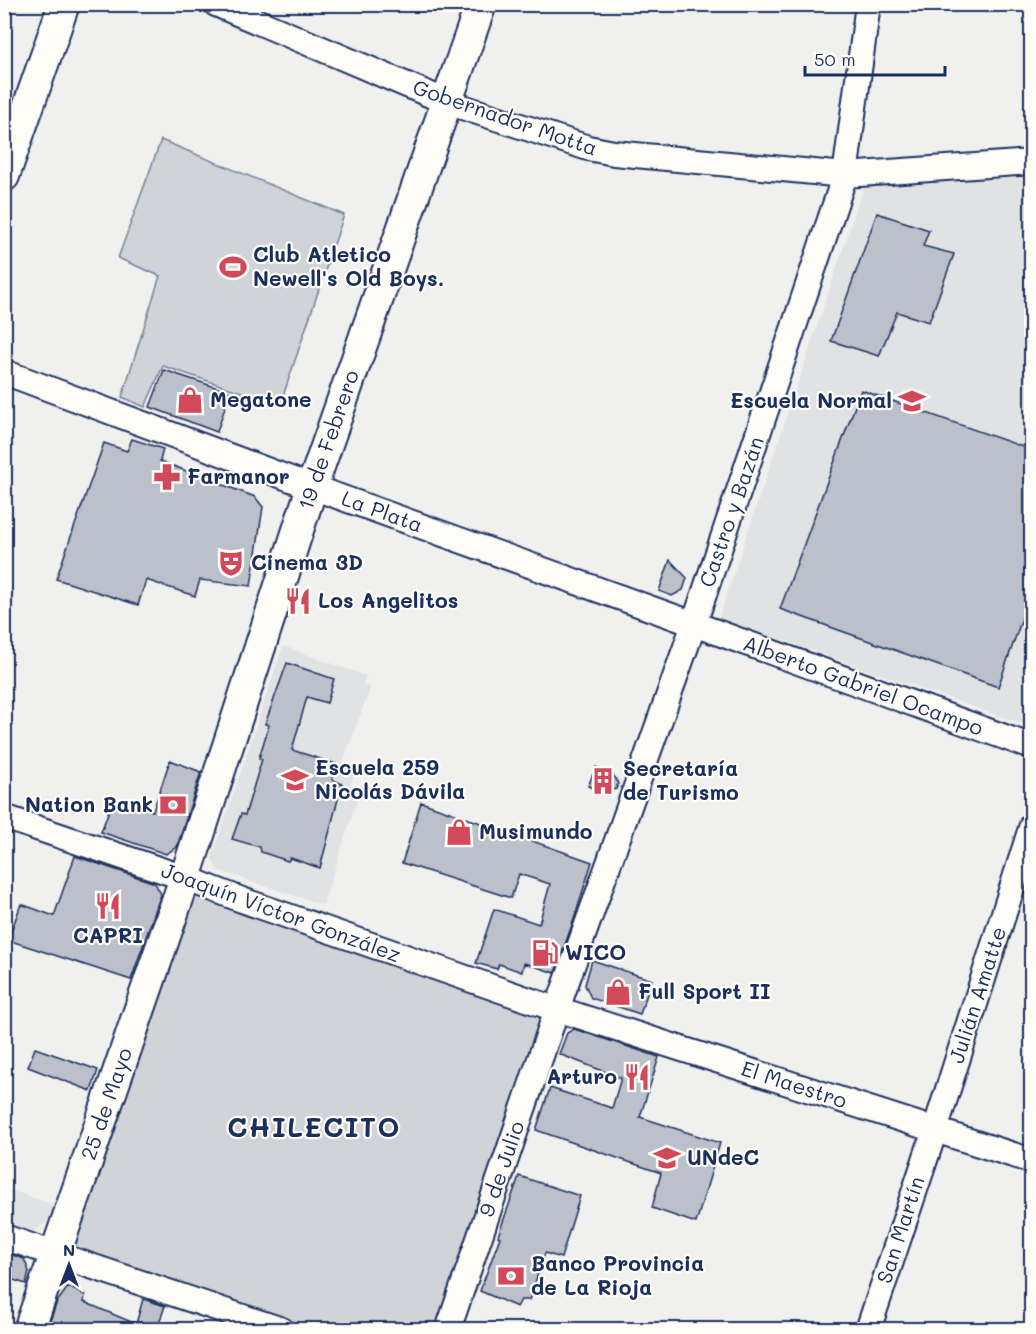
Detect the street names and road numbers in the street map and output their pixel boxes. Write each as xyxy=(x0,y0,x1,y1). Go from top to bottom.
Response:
street label: Gobernador Motta xyxy=(410,72,601,161)
street label: 19 de Febrero xyxy=(291,366,364,513)
street label: Castro y Bazán xyxy=(692,433,769,590)
street label: La Plata xyxy=(338,483,427,538)
street label: Alberto Gabriel Ocampo xyxy=(740,629,987,741)
street label: Joaquín Víctor González xyxy=(158,856,405,967)
street label: Julián Amatte xyxy=(942,923,1011,1066)
street label: 25 de Mayo xyxy=(74,1044,137,1163)
street label: El Maestro xyxy=(738,1054,851,1113)
street label: 9 de Julio xyxy=(472,1117,530,1220)
street label: San Martín xyxy=(870,1173,930,1287)

